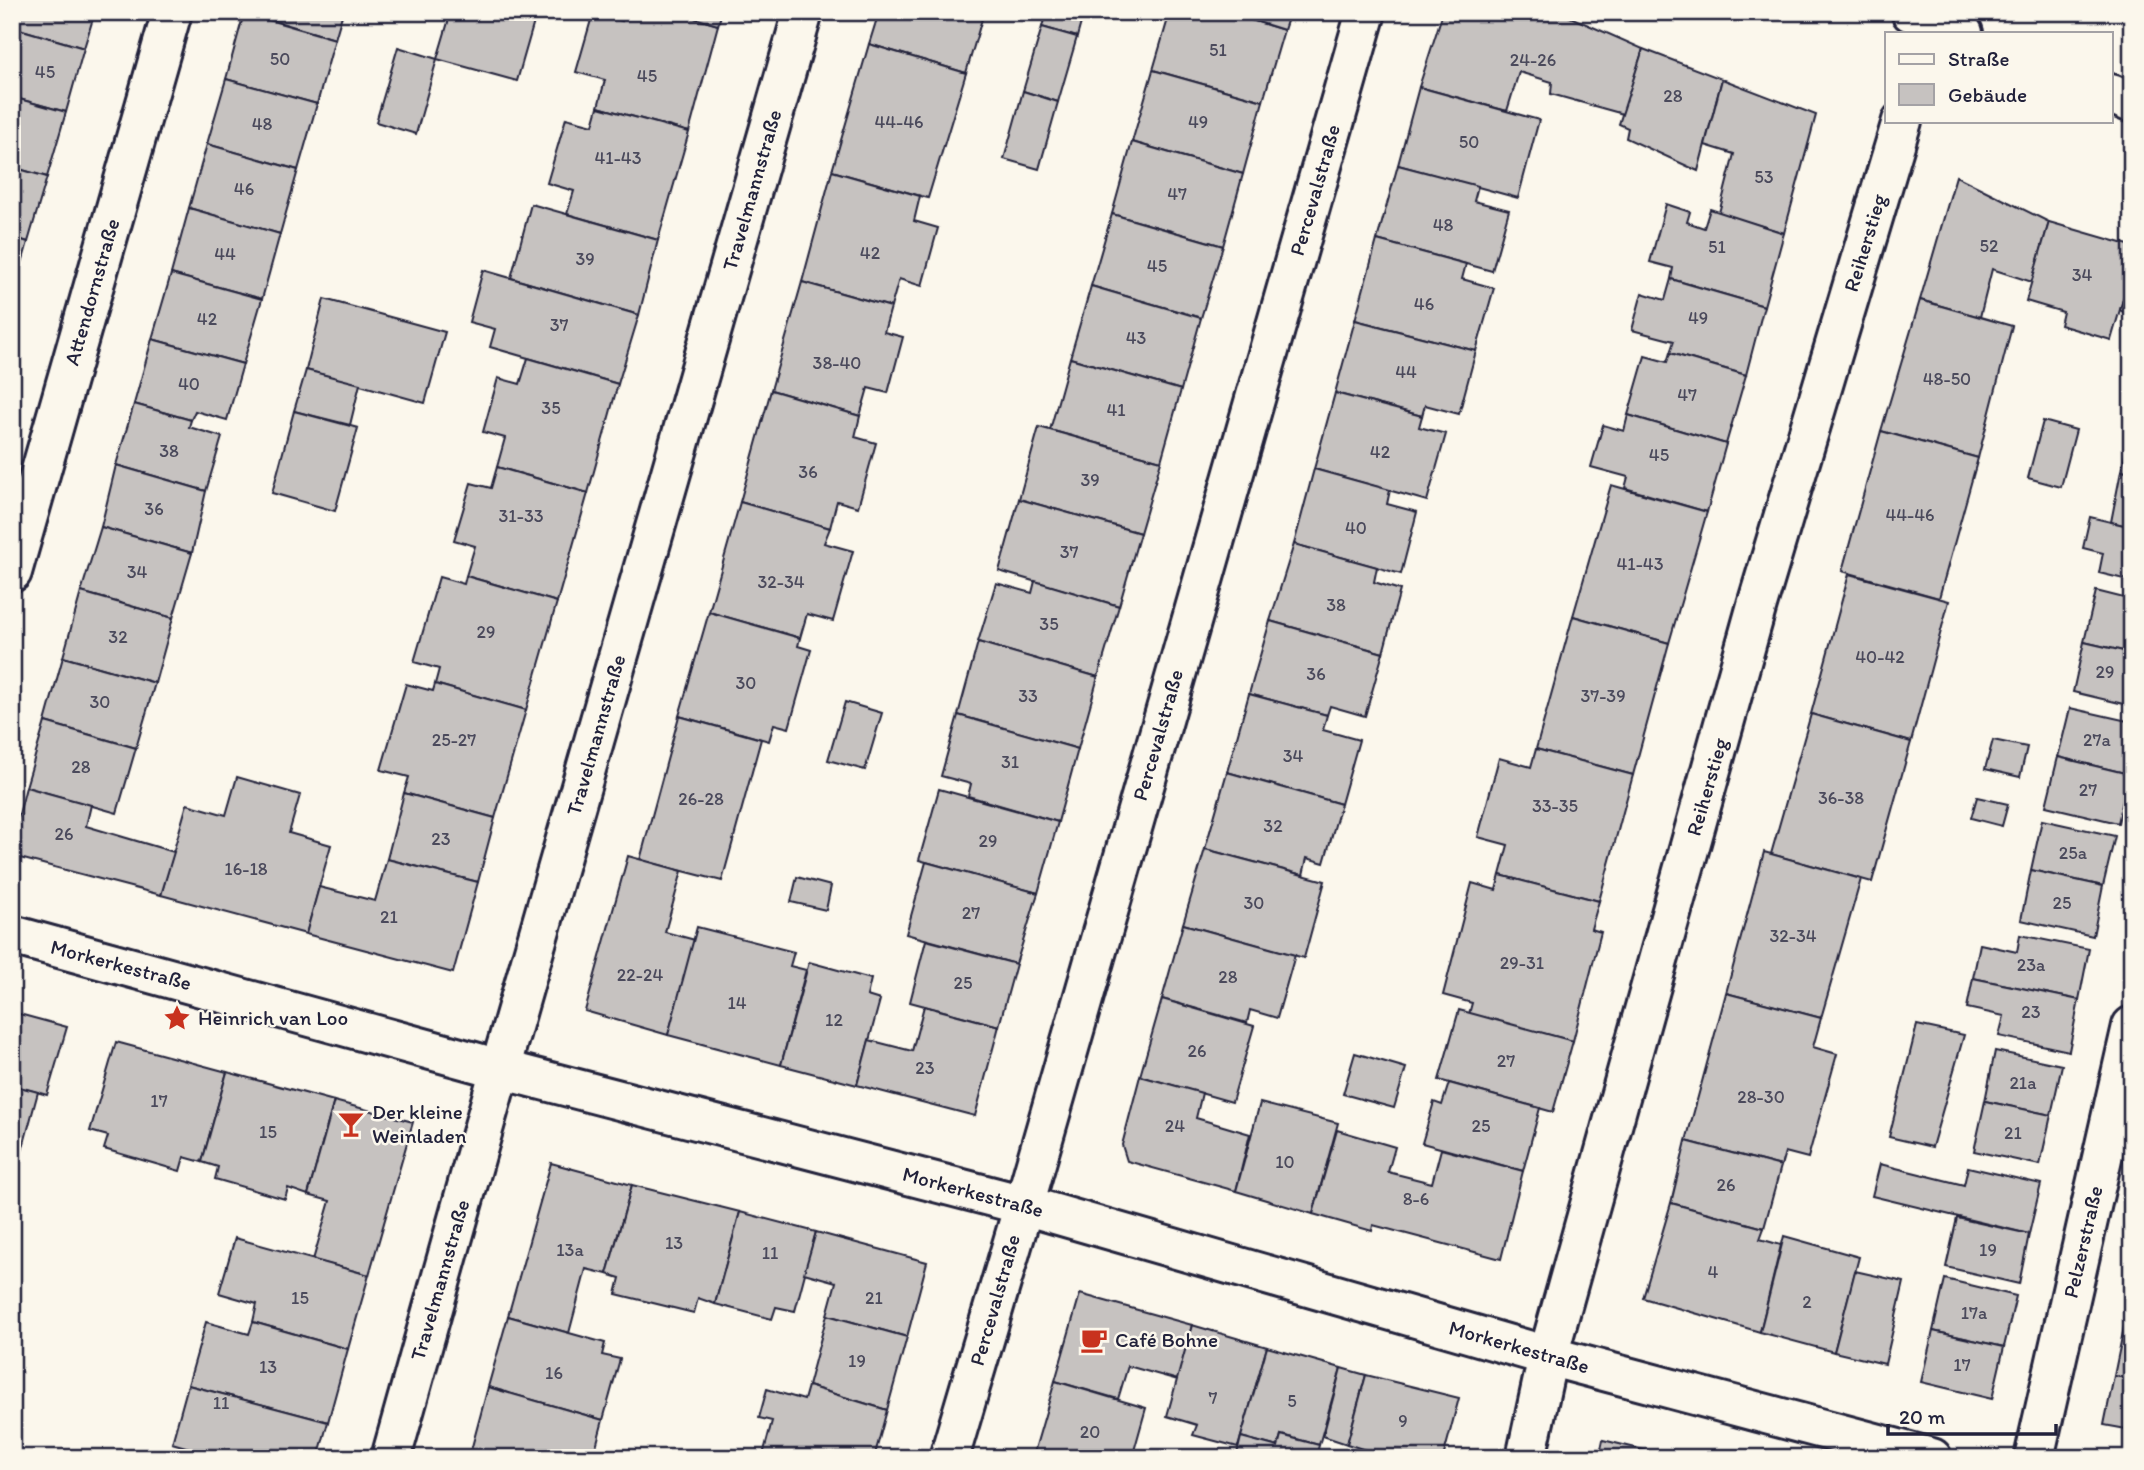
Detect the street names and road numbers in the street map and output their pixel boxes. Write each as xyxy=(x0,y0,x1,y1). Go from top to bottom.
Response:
street label: Travelmannstraße xyxy=(717,107,786,273)
street label: Percevalstraße xyxy=(1284,121,1345,258)
street label: Reiherstieg xyxy=(1838,191,1891,295)
street label: Attendornstraße xyxy=(59,215,124,368)
street label: Travelmannstraße xyxy=(561,652,630,818)
street label: Percevalstraße xyxy=(1127,666,1188,803)
street label: Reiherstieg xyxy=(1681,735,1732,839)
street label: Morkerkestraße xyxy=(48,934,194,995)
street label: Morkerkestraße xyxy=(900,1161,1046,1222)
street label: Pelzerstraße xyxy=(2057,1183,2108,1300)
street label: Travelmannstraße xyxy=(405,1197,474,1363)
street label: Percevalstraße xyxy=(964,1231,1025,1368)
street label: Morkerkestraße xyxy=(1446,1315,1592,1379)

